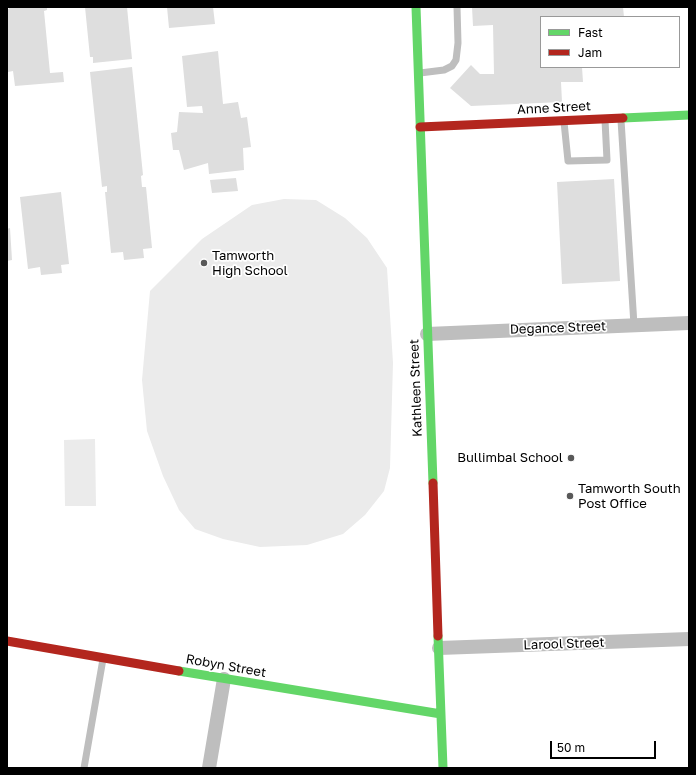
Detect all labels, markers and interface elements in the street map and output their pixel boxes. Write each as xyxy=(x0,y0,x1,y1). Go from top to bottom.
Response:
legend xyxy=(540,16,680,68)
text: Fast xyxy=(578,25,603,40)
text: Jam xyxy=(578,45,602,60)
street label: Anne Street xyxy=(517,98,591,118)
place label: Tamworth High School xyxy=(212,248,288,279)
marker: Tamworth High School xyxy=(199,258,209,268)
street label: Degance Street xyxy=(510,319,606,337)
street label: Kathleen Street xyxy=(406,339,426,437)
place label: Bullimbal School xyxy=(457,450,563,466)
marker: Bullimbal School xyxy=(566,453,576,463)
place label: Tamworth South Post Office xyxy=(578,481,681,512)
marker: Tamworth South Post Office xyxy=(565,491,575,501)
street label: Larool Street xyxy=(523,635,605,653)
street label: Robyn Street xyxy=(185,651,267,681)
scale bar xyxy=(552,733,658,759)
text: 50 m xyxy=(557,740,585,755)

